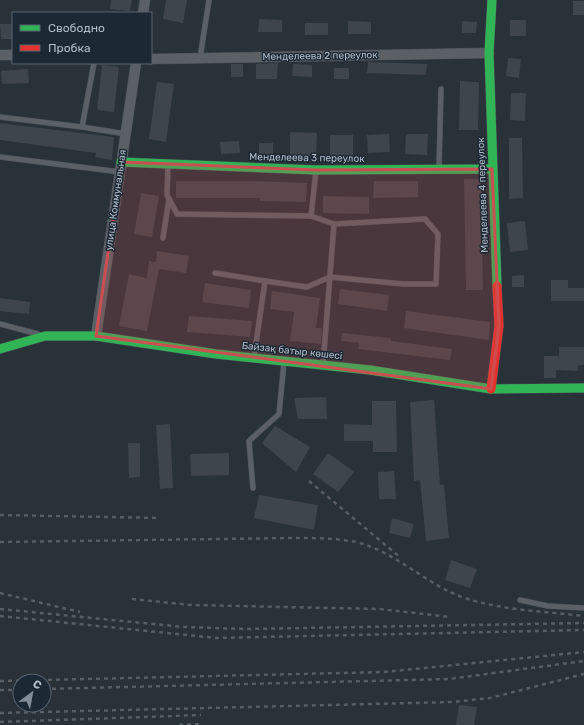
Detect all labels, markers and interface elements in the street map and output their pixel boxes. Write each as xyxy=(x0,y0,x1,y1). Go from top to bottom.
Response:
legend xyxy=(12,12,152,64)
text: Свободно xyxy=(48,21,105,35)
text: Пробка xyxy=(48,41,91,55)
street label: Менделеева 2 переулок xyxy=(262,49,378,63)
street label: Менделеева 4 переулок xyxy=(475,136,491,253)
street label: улица Коммунальная xyxy=(103,149,129,251)
street label: Менделеева 3 переулок xyxy=(249,151,365,165)
street label: Байзақ батыр көшесі xyxy=(241,340,343,362)
north arrow xyxy=(12,673,52,713)
text: С xyxy=(30,677,44,693)

